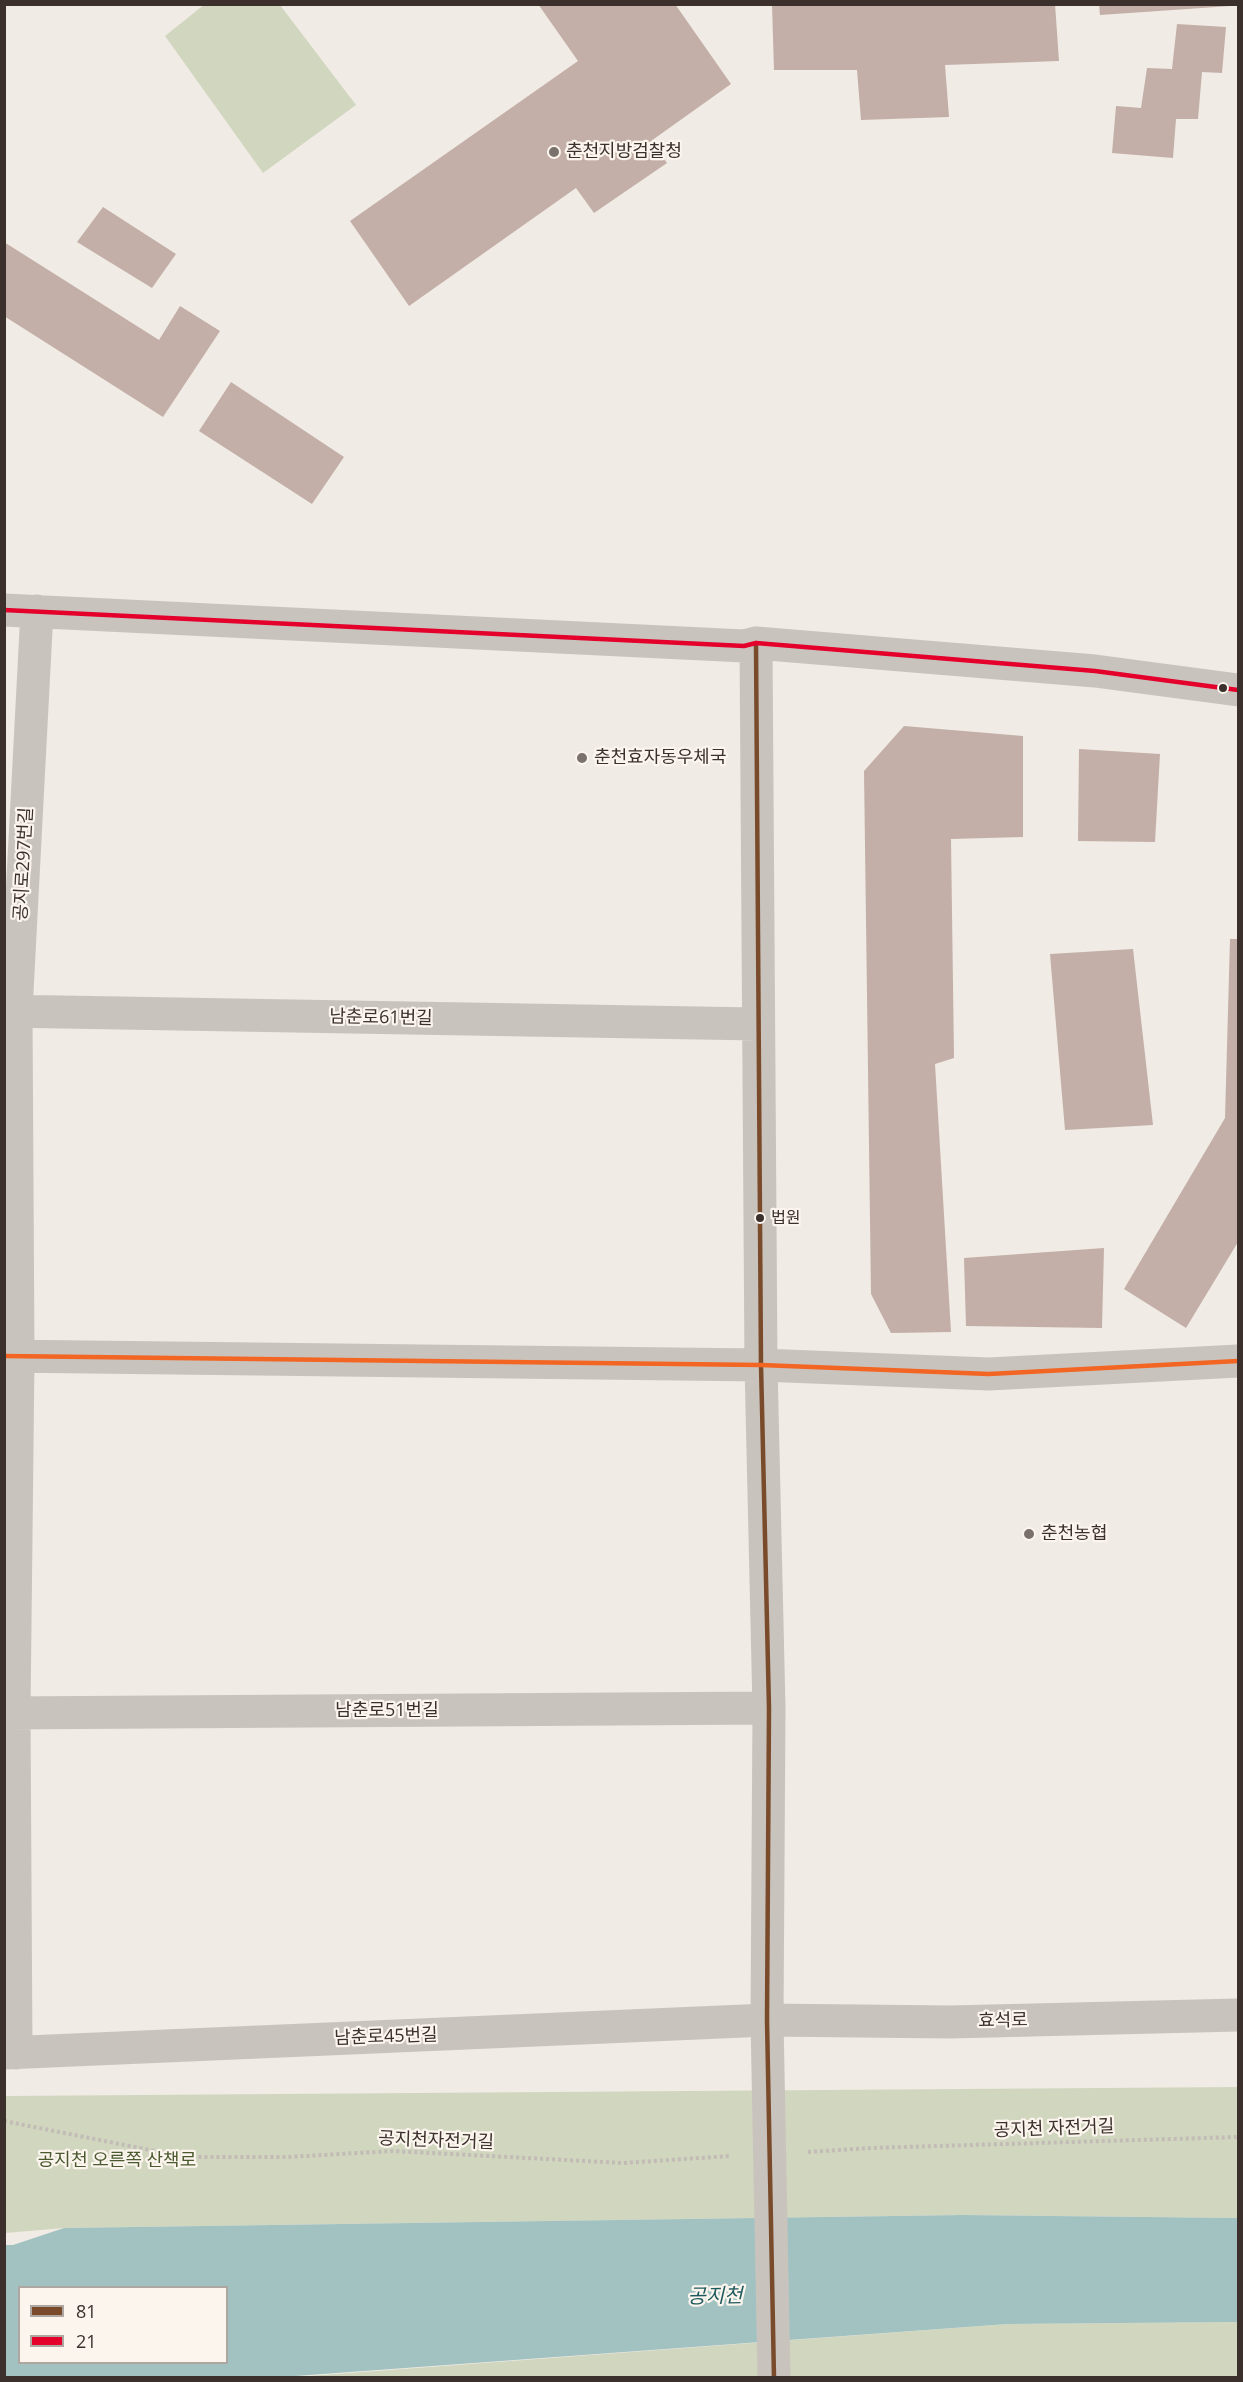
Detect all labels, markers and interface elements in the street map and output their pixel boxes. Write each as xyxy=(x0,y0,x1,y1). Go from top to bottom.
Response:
place label: 춘천지방검찰청 xyxy=(566,141,682,163)
marker: 춘천지방검찰청 xyxy=(547,145,561,159)
unlabelled marker xyxy=(1217,682,1229,694)
place label: 춘천효자동우체국 xyxy=(594,747,726,769)
marker: 춘천효자동우체국 xyxy=(575,751,589,765)
street label: 공지로297번길 xyxy=(10,807,38,921)
street label: 남춘로61번길 xyxy=(329,1006,433,1030)
place label: 법원 xyxy=(771,1208,800,1228)
marker: 법원 xyxy=(754,1212,766,1224)
place label: 춘천농협 xyxy=(1041,1523,1107,1545)
marker: 춘천농협 xyxy=(1022,1527,1036,1541)
street label: 남춘로51번길 xyxy=(335,1700,439,1722)
street label: 효석로 xyxy=(978,2010,1028,2032)
street label: 남춘로45번길 xyxy=(334,2024,438,2050)
street label: 공지천 자전거길 xyxy=(993,2116,1115,2142)
street label: 공지천자전거길 xyxy=(378,2128,494,2154)
park label: 공지천 오른쪽 산책로 xyxy=(38,2150,196,2172)
water label: 공지천 xyxy=(687,2285,743,2309)
legend xyxy=(18,2286,228,2364)
text: 81 xyxy=(76,2299,97,2323)
text: 21 xyxy=(76,2329,97,2353)

